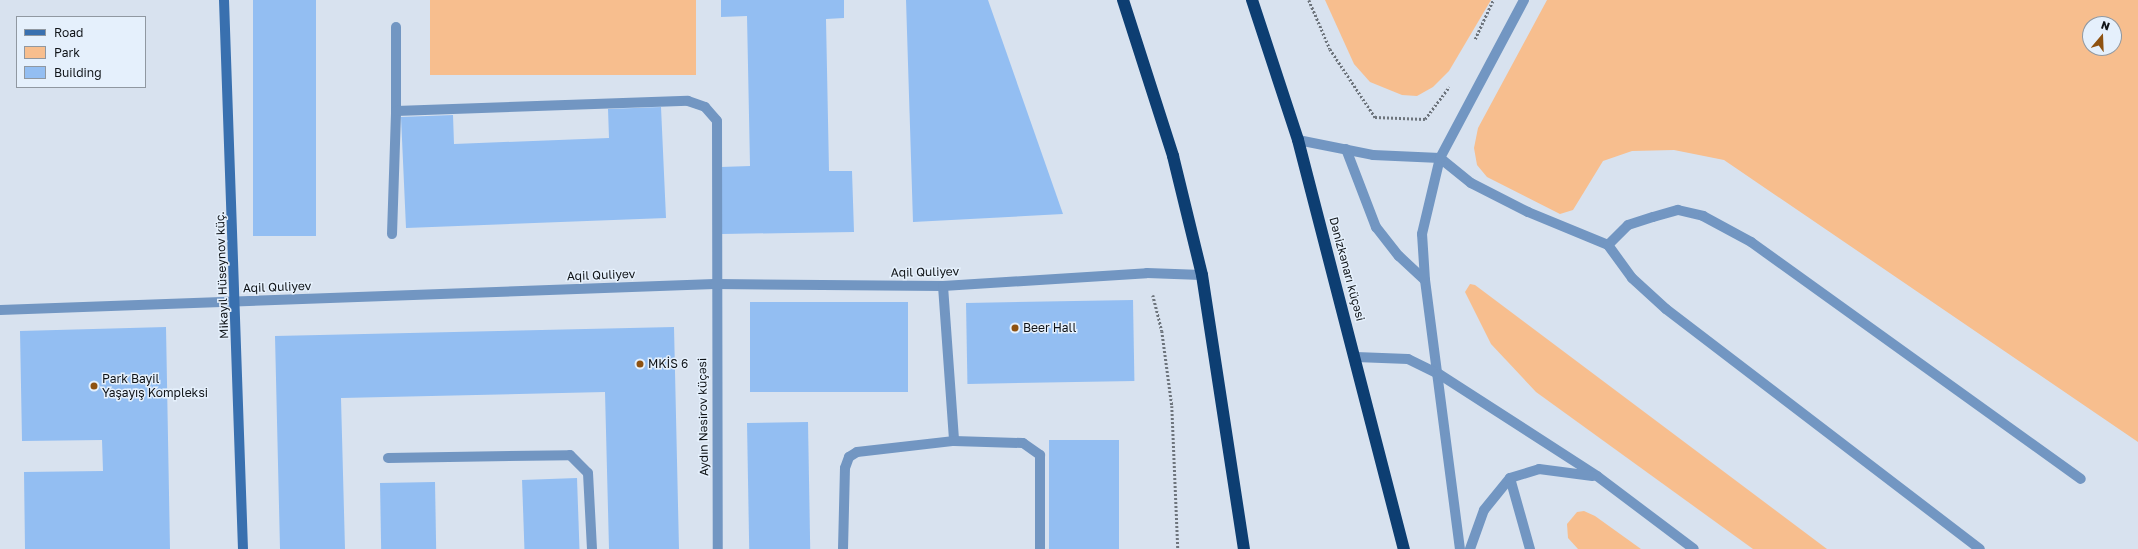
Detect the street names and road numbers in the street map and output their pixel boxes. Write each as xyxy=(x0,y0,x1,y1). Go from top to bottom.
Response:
street label: Mikayıl Hüseynov küç. xyxy=(213,211,231,339)
street label: Dənizkənarı küçəsi xyxy=(1326,215,1368,323)
street label: Aqil Quliyev xyxy=(891,264,959,280)
street label: Aqil Quliyev xyxy=(567,267,635,283)
street label: Aqil Quliyev xyxy=(243,279,311,295)
street label: Aydın Nəsirov küçəsi xyxy=(695,358,711,476)

